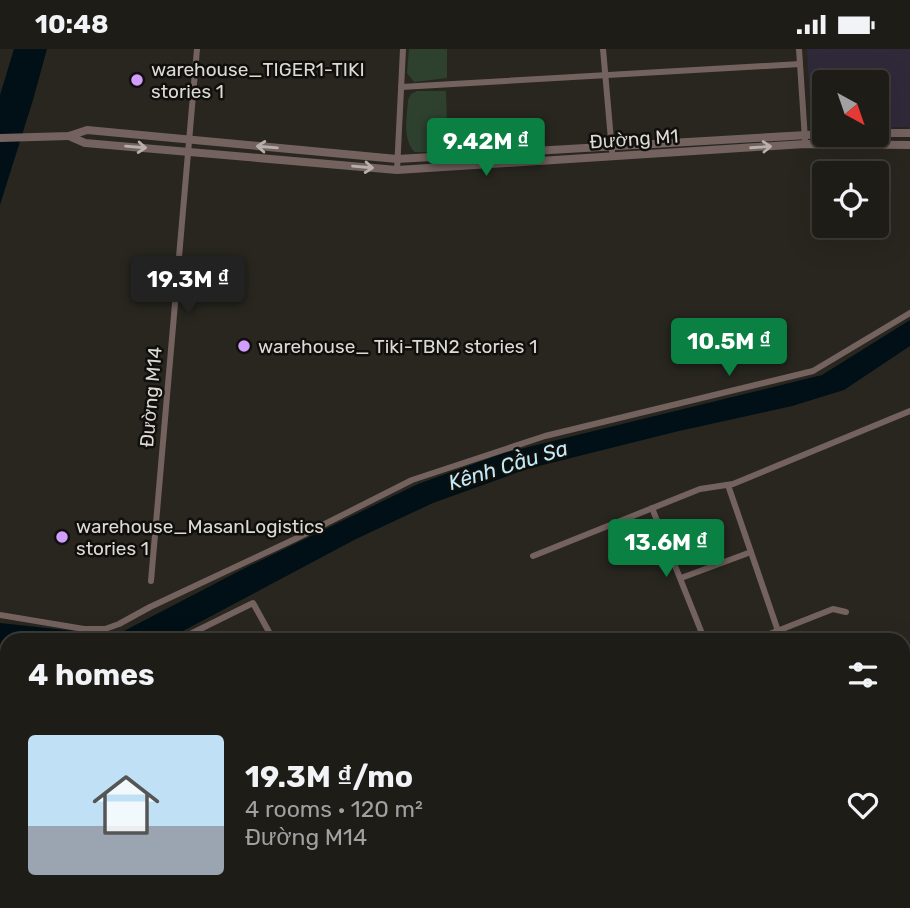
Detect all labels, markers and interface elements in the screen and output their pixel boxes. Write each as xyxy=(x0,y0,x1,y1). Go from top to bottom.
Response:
text: 10:48 xyxy=(35,9,109,40)
place label: warehouse_TIGER1-TIKI stories 1 xyxy=(151,58,365,103)
north arrow xyxy=(812,70,889,147)
map controls xyxy=(812,70,889,238)
marker: warehouse_TIGER1-TIKI stories 1 xyxy=(129,72,145,88)
pin: 9.42M ₫ xyxy=(421,118,551,178)
street label: Đường M1 xyxy=(589,124,679,154)
text: 9.42M ₫ xyxy=(443,127,529,155)
one-way arrow xyxy=(257,140,279,153)
one-way arrow xyxy=(749,140,772,153)
one-way arrow xyxy=(124,141,147,154)
one-way arrow xyxy=(351,161,373,174)
button: locate xyxy=(812,161,889,238)
pin: 19.3M ₫ xyxy=(123,257,253,316)
text: 19.3M ₫ xyxy=(147,265,229,293)
pin: 10.5M ₫ xyxy=(664,319,794,378)
text: 10.5M ₫ xyxy=(687,327,771,355)
place label: warehouse_ Tiki-TBN2 stories 1 xyxy=(258,335,537,358)
marker: warehouse_ Tiki-TBN2 stories 1 xyxy=(236,338,252,354)
street label: Đường M14 xyxy=(135,346,167,448)
water label: Kênh Cầu Sa xyxy=(445,435,571,495)
place label: warehouse_MasanLogistics stories 1 xyxy=(76,515,324,560)
pin: 13.6M ₫ xyxy=(601,519,731,579)
text: 13.6M ₫ xyxy=(624,528,708,556)
marker: warehouse_MasanLogistics stories 1 xyxy=(54,529,70,545)
icon: filters xyxy=(844,656,882,694)
text: 4 homes xyxy=(28,657,155,693)
text: 19.3M ₫/mo xyxy=(245,759,413,795)
icon: home xyxy=(84,763,168,847)
icon: heart xyxy=(844,786,882,824)
text: 4 rooms · 120 m² xyxy=(245,795,423,823)
text: Đường M14 xyxy=(245,823,367,851)

